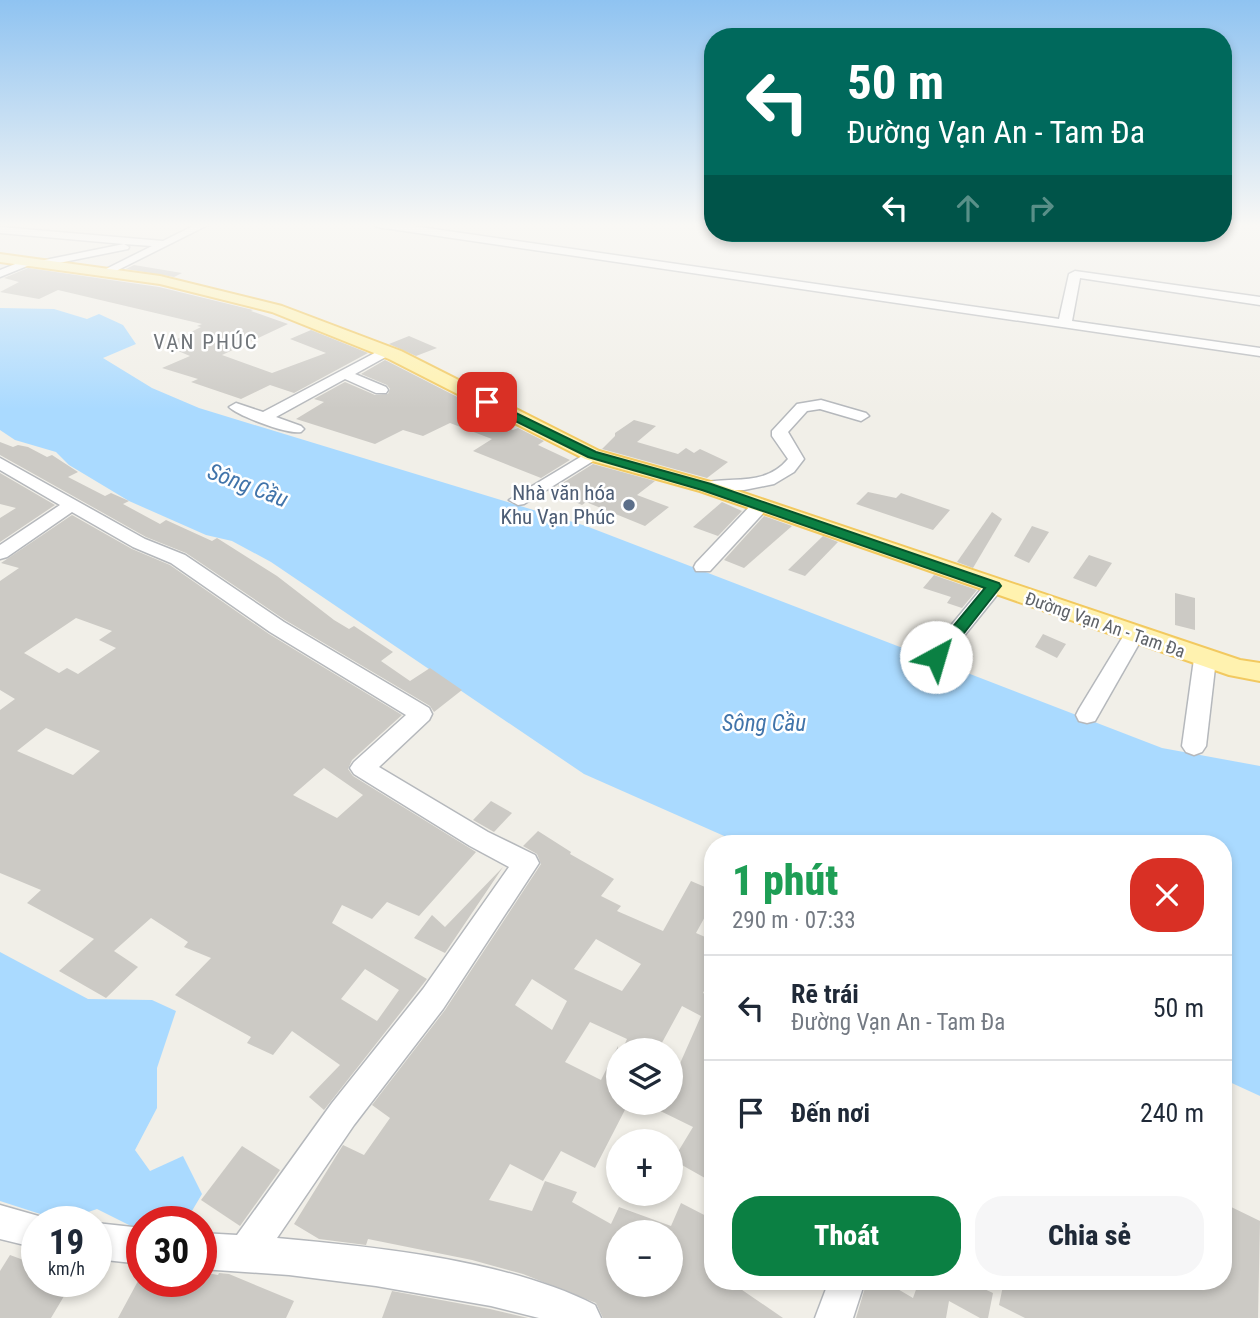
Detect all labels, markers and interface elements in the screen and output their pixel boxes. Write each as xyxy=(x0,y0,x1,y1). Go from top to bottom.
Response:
text: 50 m xyxy=(847,54,944,111)
icon: left xyxy=(732,56,823,147)
text: Đường Vạn An - Tam Đa xyxy=(847,113,1145,151)
icon: left xyxy=(876,189,914,227)
icon: ahead xyxy=(949,189,987,227)
icon: right xyxy=(1022,189,1060,227)
district label: VẠN PHÚC xyxy=(153,330,259,354)
pin xyxy=(457,372,517,432)
icon: arrive xyxy=(468,383,506,421)
water label: Sông Cầu xyxy=(204,458,292,513)
place label: Nhà văn hóa Khu Vạn Phúc xyxy=(500,481,615,529)
marker: Nhà văn hóa Khu Vạn Phúc xyxy=(621,497,637,513)
street label: Đường Vạn An - Tam Đa xyxy=(1022,587,1188,662)
position arrow xyxy=(899,620,973,694)
water label: Sông Cầu xyxy=(722,710,806,737)
text: 1 phút xyxy=(732,856,838,905)
button: close xyxy=(1130,858,1204,932)
text: 290 m · 07:33 xyxy=(732,907,856,934)
text: Rẽ trái xyxy=(791,979,859,1009)
icon: left xyxy=(732,989,770,1027)
text: 50 m xyxy=(1153,993,1204,1023)
text: Đường Vạn An - Tam Đa xyxy=(791,1009,1005,1036)
map controls xyxy=(606,1038,683,1297)
button: layers xyxy=(606,1038,683,1115)
icon: arrive xyxy=(732,1094,770,1132)
text: Đến nơi xyxy=(791,1098,870,1128)
text: 240 m xyxy=(1140,1098,1204,1128)
button: + xyxy=(606,1129,683,1206)
button: Thoát xyxy=(732,1196,961,1276)
button: Chia sẻ xyxy=(975,1196,1204,1276)
speed limit sign: 30 xyxy=(126,1206,217,1297)
button: − xyxy=(606,1220,683,1297)
text: 19 xyxy=(49,1222,84,1263)
text: km/h xyxy=(48,1258,85,1279)

